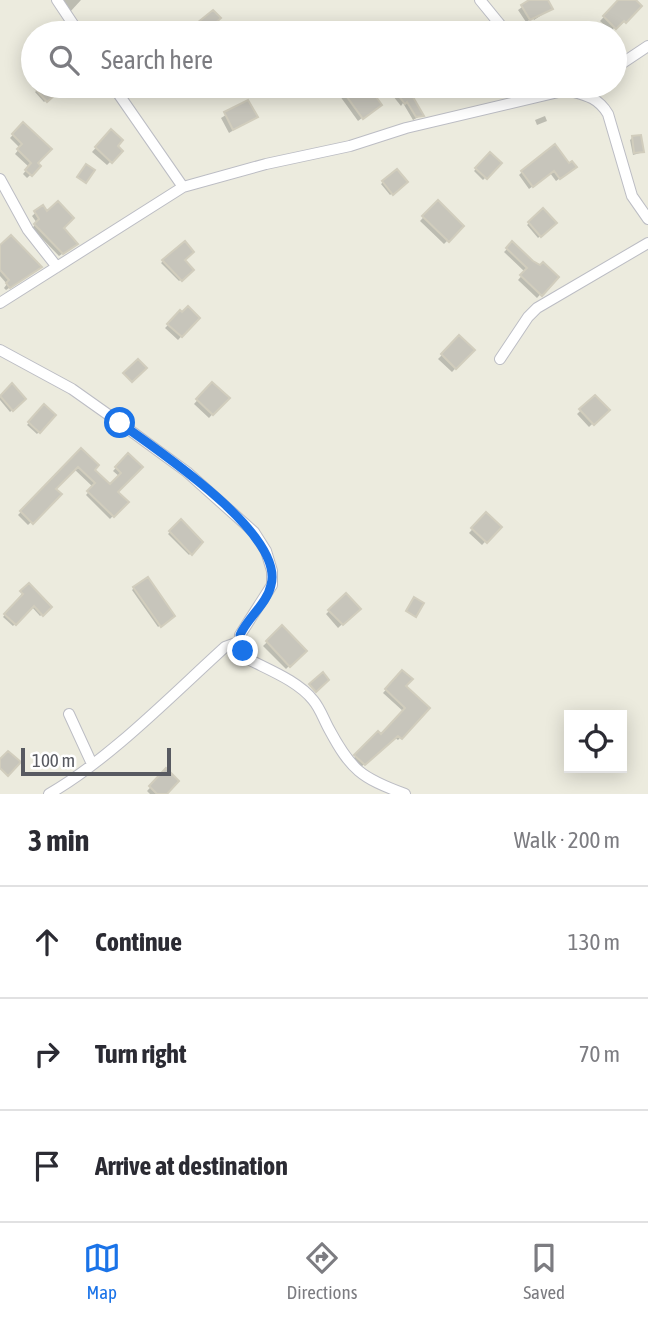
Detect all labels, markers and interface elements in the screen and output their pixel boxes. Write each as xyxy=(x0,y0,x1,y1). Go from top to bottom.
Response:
search box xyxy=(21,21,627,98)
icon: search xyxy=(45,41,83,79)
text: Search here xyxy=(101,45,213,75)
route start xyxy=(104,407,135,438)
route end xyxy=(227,635,258,666)
map controls xyxy=(564,710,627,773)
button: locate xyxy=(564,710,627,773)
scale bar xyxy=(21,745,172,777)
text: 100 m xyxy=(32,749,75,771)
text: 3 min xyxy=(28,823,89,857)
text: Walk · 200 m xyxy=(514,827,620,853)
icon: ahead xyxy=(28,923,66,961)
text: Continue xyxy=(95,927,182,957)
text: 130 m xyxy=(568,929,620,955)
icon: right xyxy=(28,1035,66,1073)
text: Turn right xyxy=(95,1039,186,1069)
text: 70 m xyxy=(579,1041,620,1067)
icon: arrive xyxy=(28,1147,66,1185)
text: Arrive at destination xyxy=(95,1151,288,1181)
tab: Map xyxy=(83,1239,121,1303)
tab: Directions xyxy=(287,1239,357,1303)
tab: Saved xyxy=(523,1239,565,1303)

